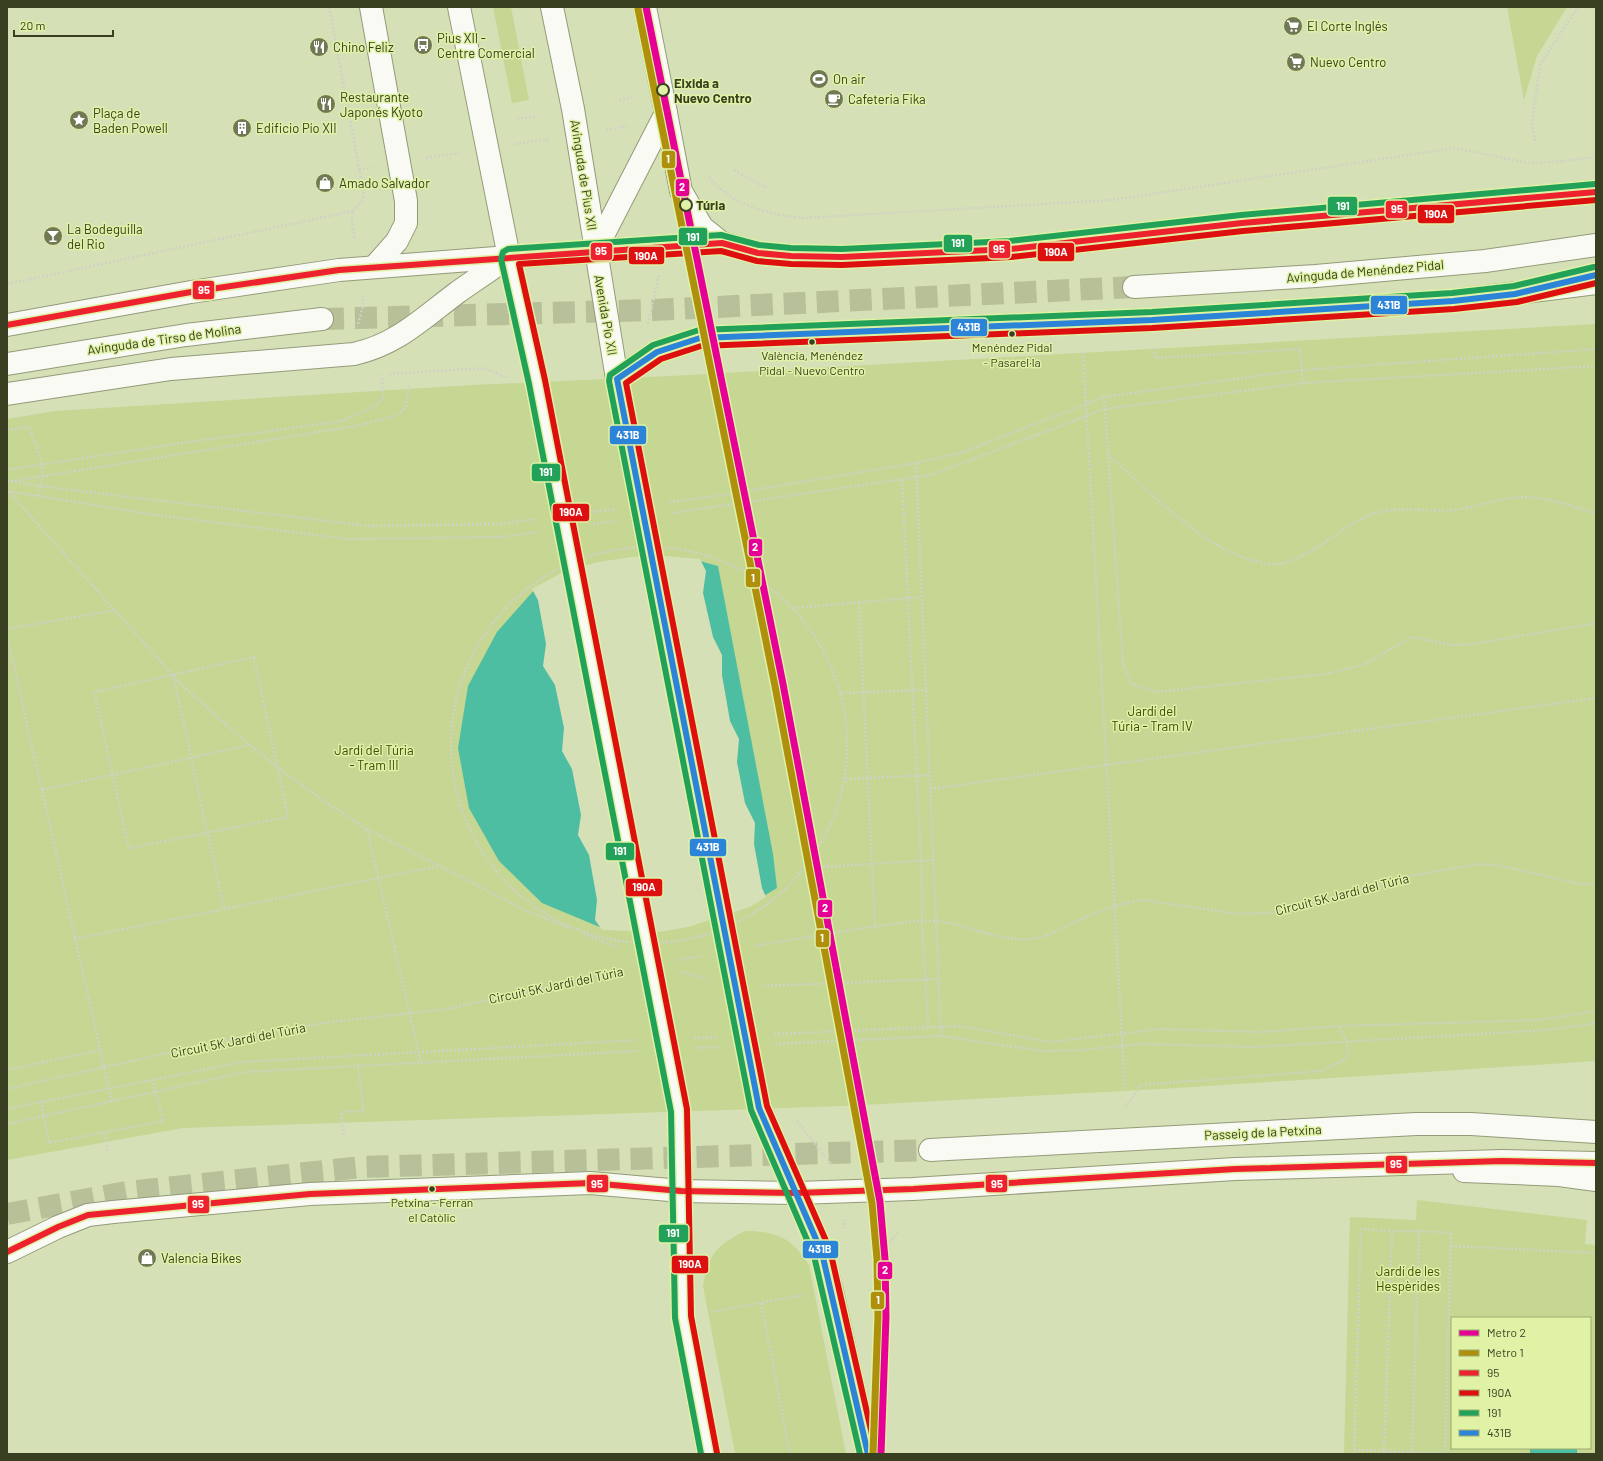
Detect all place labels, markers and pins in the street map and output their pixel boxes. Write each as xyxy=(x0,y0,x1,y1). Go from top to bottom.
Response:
supermarket icon: El Corte Inglés xyxy=(1282,15,1304,37)
place label: El Corte Inglés xyxy=(1307,18,1388,34)
place label: Pius XII - Centre Comercial xyxy=(437,30,535,61)
bus stop icon: Pius XII - Centre Comercial xyxy=(412,34,434,56)
restaurant icon: Chino Feliz xyxy=(308,36,330,58)
place label: Chino Feliz xyxy=(333,39,394,55)
supermarket icon: Nuevo Centro xyxy=(1285,51,1307,73)
place label: Nuevo Centro xyxy=(1310,54,1386,70)
sports icon: On air xyxy=(808,68,830,90)
place label: On air xyxy=(833,71,866,87)
place label: Eixida a Nuevo Centro xyxy=(674,75,752,106)
marker: Eixida a Nuevo Centro xyxy=(656,83,670,97)
cafe icon: Cafeteria Fika xyxy=(823,88,845,110)
place label: Restaurante Japonés Kyoto xyxy=(340,89,423,120)
place label: Cafeteria Fika xyxy=(848,91,926,107)
restaurant icon: Restaurante Japonés Kyoto xyxy=(315,93,337,115)
place label: Plaça de Baden Powell xyxy=(93,105,168,136)
place icon: Plaça de Baden Powell xyxy=(68,109,90,131)
building icon: Edificio Pío XII xyxy=(231,117,253,139)
place label: Edificio Pío XII xyxy=(256,120,337,136)
shop icon: Amado Salvador xyxy=(314,172,336,194)
place label: Amado Salvador xyxy=(339,175,430,191)
place label: Túria xyxy=(696,197,725,213)
marker: Túria xyxy=(679,198,693,212)
place label: La Bodeguilla del Rio xyxy=(67,221,143,252)
bar icon: La Bodeguilla del Rio xyxy=(42,225,64,247)
marker: Menéndez Pidal - Pasarel·la xyxy=(1007,329,1017,339)
marker: València, Menéndez Pidal - Nuevo Centro xyxy=(807,337,817,347)
place label: Menéndez Pidal - Pasarel·la xyxy=(972,340,1052,369)
place label: València, Menéndez Pidal - Nuevo Centro xyxy=(759,348,865,377)
marker: Petxina - Ferran el Catòlic xyxy=(427,1184,437,1194)
place label: Petxina - Ferran el Catòlic xyxy=(391,1195,473,1224)
shop icon: Valencia Bikes xyxy=(136,1247,158,1269)
place label: Valencia Bikes xyxy=(161,1250,242,1266)

